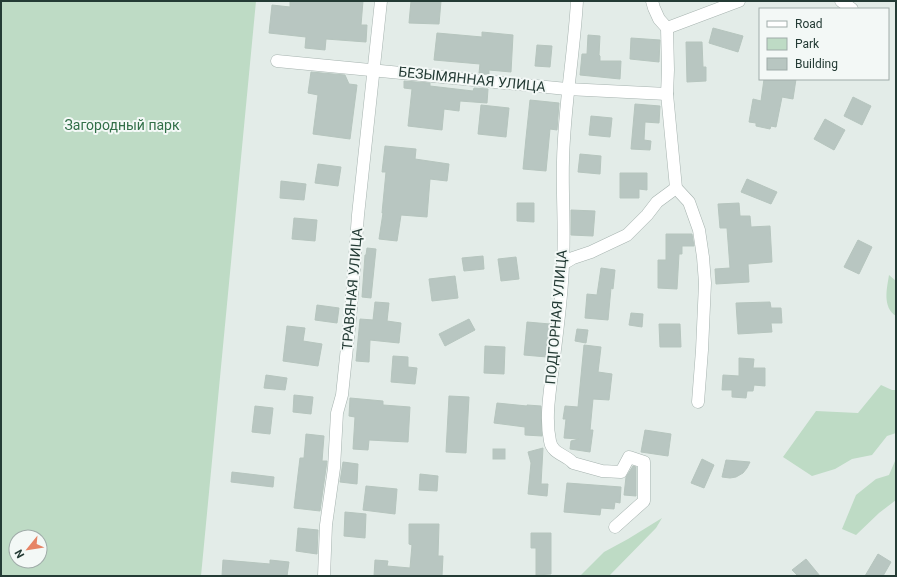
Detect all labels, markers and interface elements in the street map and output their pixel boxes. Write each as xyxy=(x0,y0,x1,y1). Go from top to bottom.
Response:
legend xyxy=(759,8,889,80)
text: Road xyxy=(795,17,823,31)
text: Park xyxy=(795,37,820,51)
text: Building xyxy=(795,57,838,71)
street label: БЕЗЫМЯННАЯ УЛИЦА xyxy=(398,63,546,95)
park label: Загородный парк xyxy=(64,117,180,133)
street label: ТРАВЯНАЯ УЛИЦА xyxy=(339,227,365,351)
street label: ПОДГОРНАЯ УЛИЦА xyxy=(542,249,570,385)
north arrow xyxy=(8,529,48,569)
text: N xyxy=(12,547,27,560)

